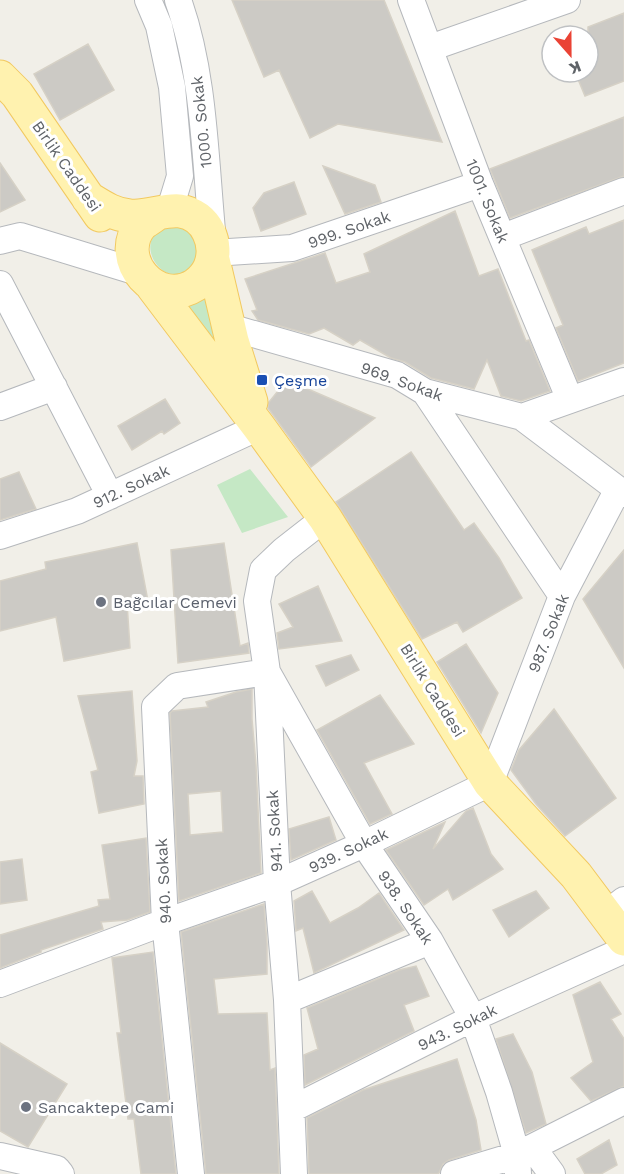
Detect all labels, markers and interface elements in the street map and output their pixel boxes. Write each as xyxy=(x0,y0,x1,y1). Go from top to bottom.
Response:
north arrow xyxy=(540,24,600,84)
text: K xyxy=(567,57,584,78)
street label: 1000. Sokak xyxy=(187,75,216,169)
street label: Birlik Caddesi xyxy=(28,117,105,215)
street label: 1001. Sokak xyxy=(462,156,513,246)
street label: 999. Sokak xyxy=(305,206,393,252)
street label: 969. Sokak xyxy=(358,358,445,405)
place label: Çeşme xyxy=(274,371,327,390)
marker: Çeşme xyxy=(255,373,269,387)
street label: 912. Sokak xyxy=(90,461,172,512)
street label: 987. Sokak xyxy=(524,591,573,675)
place label: Bağcılar Cemevi xyxy=(113,593,237,612)
marker: Bağcılar Cemevi xyxy=(94,595,108,609)
street label: Birlik Caddesi xyxy=(396,640,469,740)
street label: 941. Sokak xyxy=(263,789,286,873)
street label: 939. Sokak xyxy=(306,824,391,877)
street label: 940. Sokak xyxy=(152,838,175,924)
street label: 938. Sokak xyxy=(374,867,437,948)
street label: 943. Sokak xyxy=(415,1000,500,1055)
place label: Sancaktepe Cami xyxy=(38,1098,174,1117)
marker: Sancaktepe Cami xyxy=(19,1100,33,1114)

